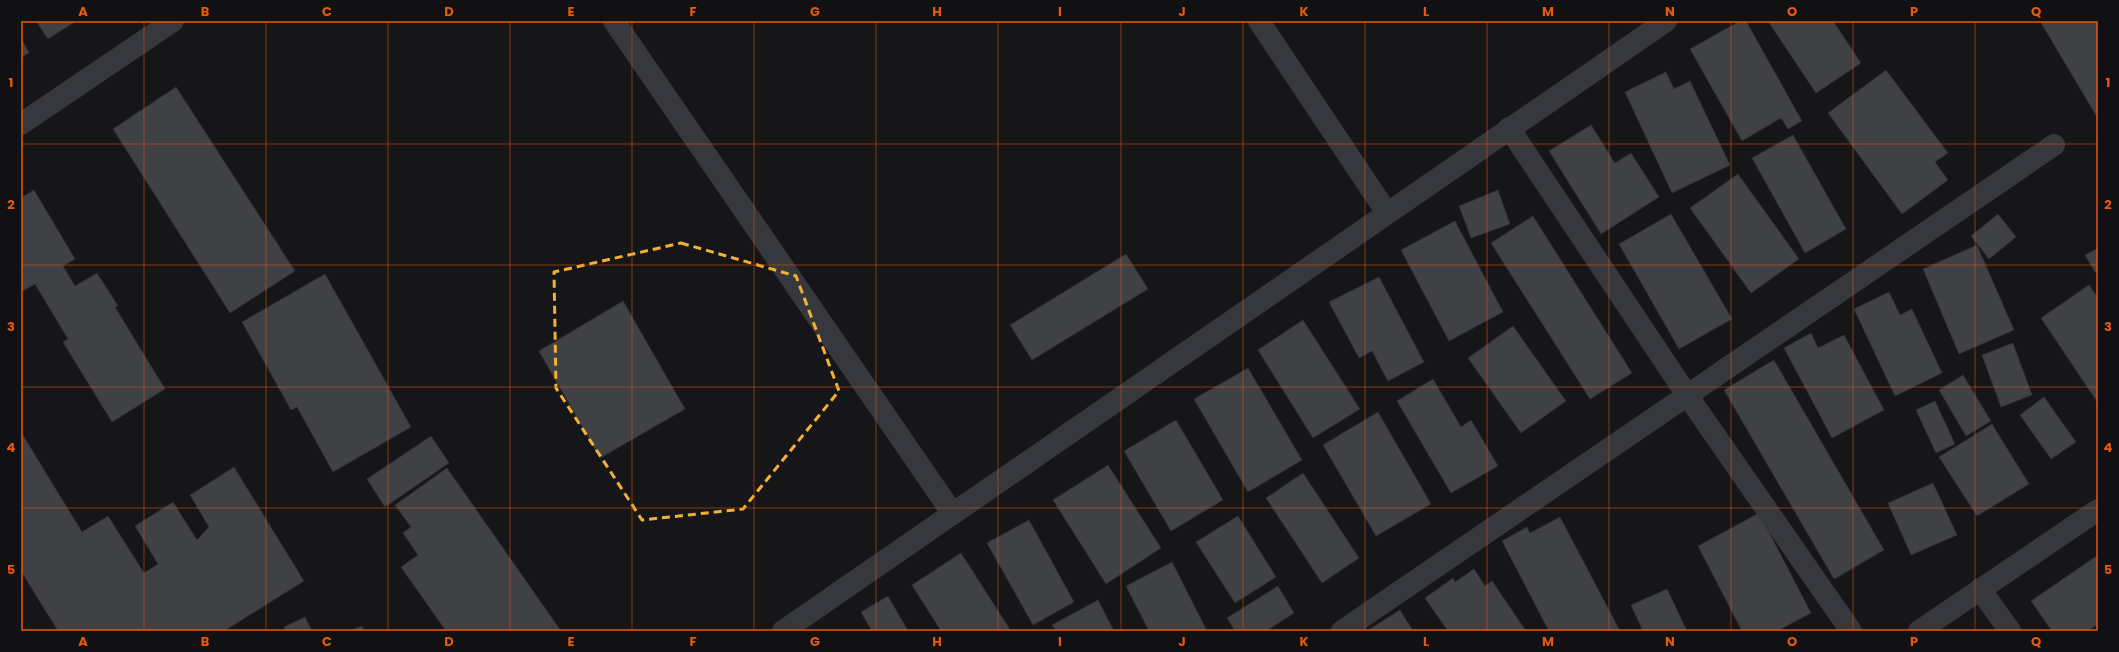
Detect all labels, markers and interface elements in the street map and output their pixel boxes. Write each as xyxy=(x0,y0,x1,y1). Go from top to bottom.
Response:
text: A xyxy=(78,2,88,21)
text: B xyxy=(201,2,210,21)
text: C xyxy=(322,2,332,21)
text: D xyxy=(444,2,454,21)
text: E xyxy=(567,2,575,21)
text: F xyxy=(689,2,697,21)
text: G xyxy=(810,2,820,21)
text: H xyxy=(932,2,942,21)
text: I xyxy=(1058,2,1062,21)
text: J xyxy=(1178,2,1186,21)
text: K xyxy=(1299,2,1309,21)
text: L xyxy=(1423,2,1429,21)
text: M xyxy=(1542,2,1554,21)
text: N xyxy=(1665,2,1675,21)
text: O xyxy=(1787,2,1797,21)
text: P xyxy=(1910,2,1918,21)
text: Q xyxy=(2031,2,2041,21)
text: 1 xyxy=(9,73,13,92)
text: 1 xyxy=(2106,73,2110,92)
text: 2 xyxy=(7,195,15,214)
text: 2 xyxy=(2104,195,2112,214)
text: 3 xyxy=(7,317,15,336)
text: 3 xyxy=(2104,317,2112,336)
text: 4 xyxy=(7,438,16,457)
text: 4 xyxy=(2104,438,2113,457)
text: 5 xyxy=(7,560,15,579)
text: 5 xyxy=(2104,560,2112,579)
text: A xyxy=(78,632,88,651)
text: B xyxy=(201,632,210,651)
text: C xyxy=(322,632,332,651)
text: D xyxy=(444,632,454,651)
text: E xyxy=(567,632,575,651)
text: F xyxy=(689,632,697,651)
text: G xyxy=(810,632,820,651)
text: H xyxy=(932,632,942,651)
text: I xyxy=(1058,632,1062,651)
text: J xyxy=(1178,632,1186,651)
text: K xyxy=(1299,632,1309,651)
text: L xyxy=(1423,632,1429,651)
text: M xyxy=(1542,632,1554,651)
text: N xyxy=(1665,632,1675,651)
text: O xyxy=(1787,632,1797,651)
text: P xyxy=(1910,632,1918,651)
text: Q xyxy=(2031,632,2041,651)

